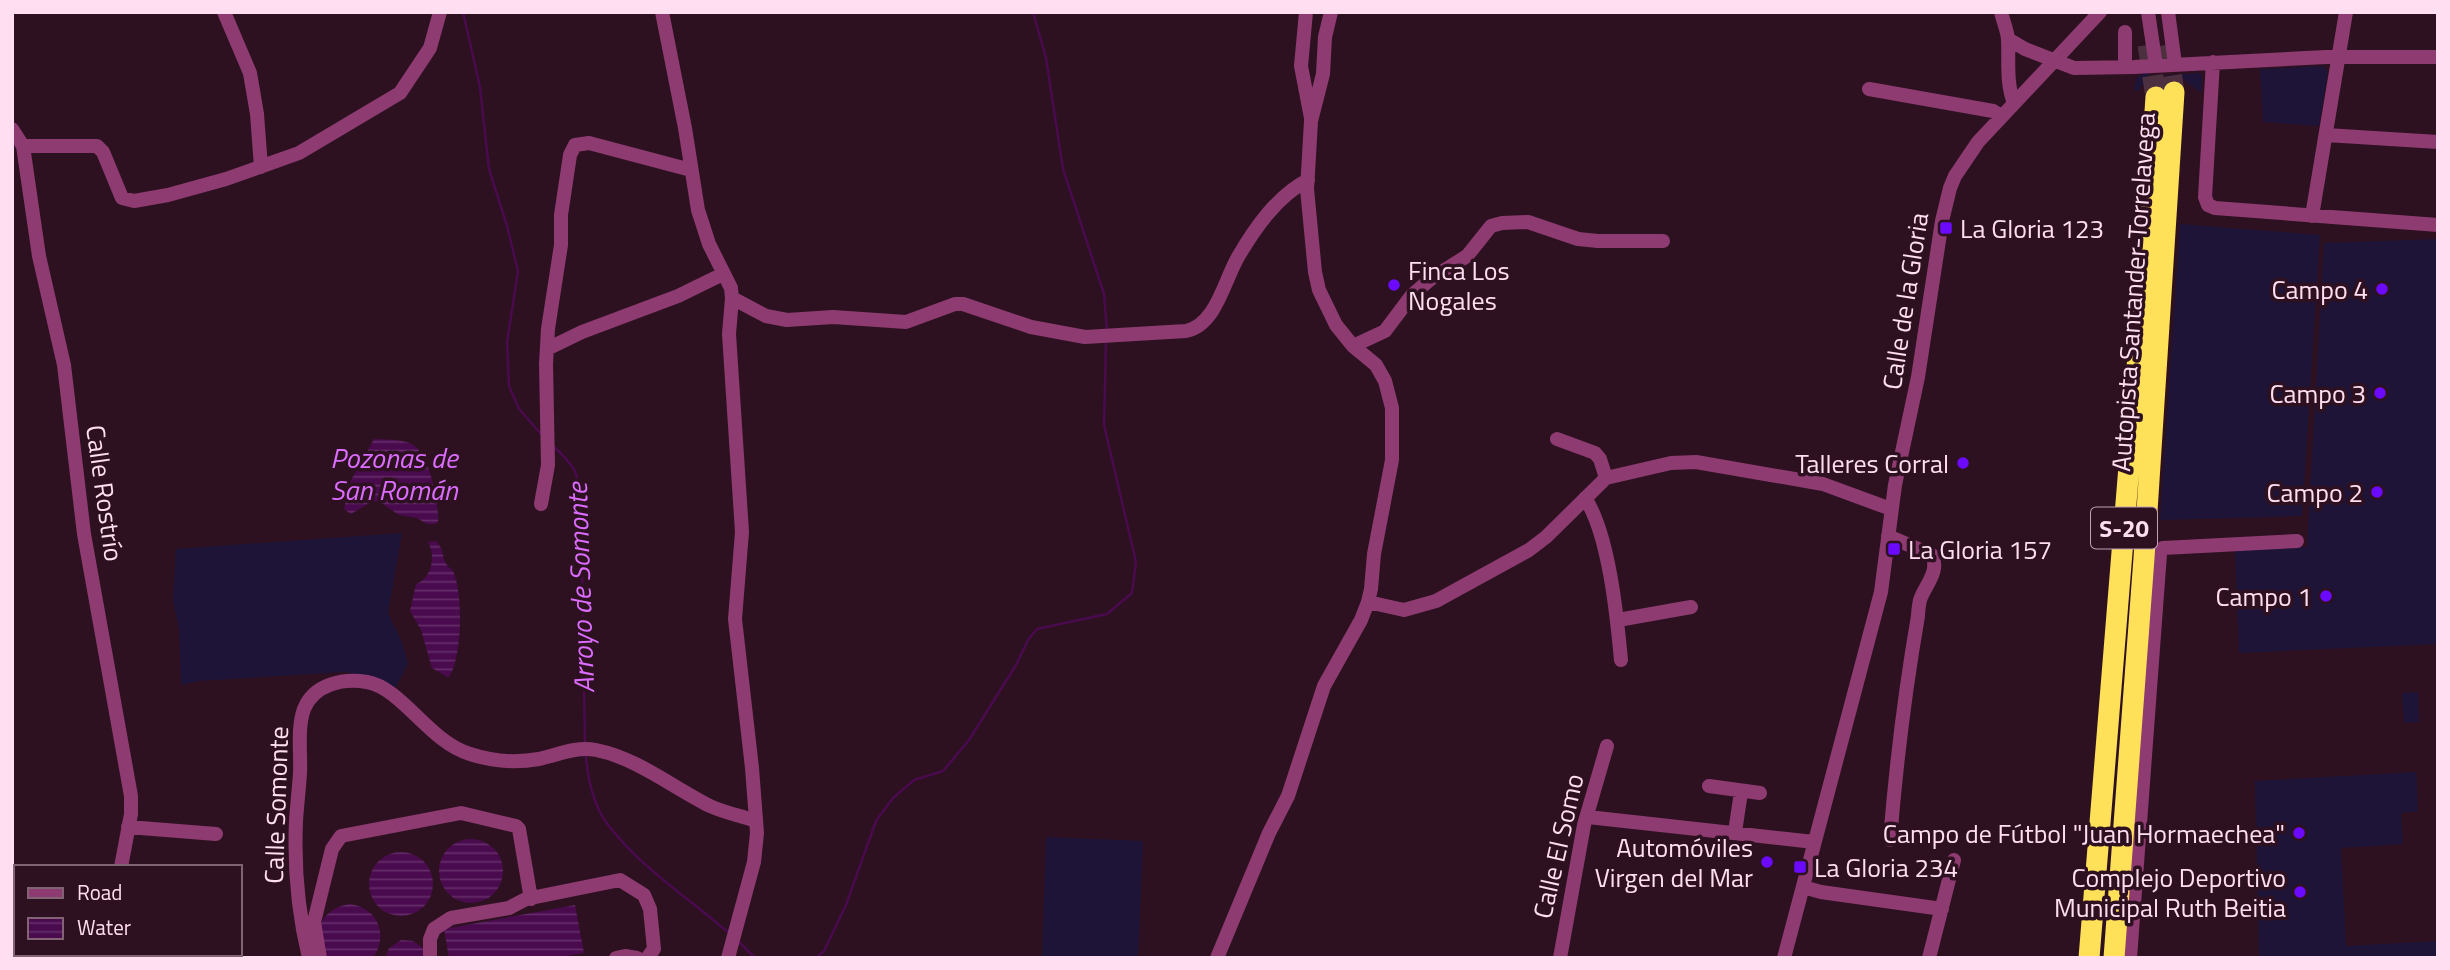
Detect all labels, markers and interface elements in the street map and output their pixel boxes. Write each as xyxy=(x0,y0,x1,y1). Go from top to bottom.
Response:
street label: Autopista Santander-Torrelavega xyxy=(2101,111,2165,473)
place label: La Gloria 123 xyxy=(1960,209,2104,248)
street label: Calle de la Gloria xyxy=(1872,210,1938,392)
marker: La Gloria 123 xyxy=(1938,220,1954,236)
place label: Finca Los Nogales xyxy=(1408,251,1510,320)
place label: Campo 4 xyxy=(2271,270,2368,309)
marker: Finca Los Nogales xyxy=(1386,277,1402,293)
marker: Campo 4 xyxy=(2374,281,2390,297)
place label: Campo 3 xyxy=(2269,374,2366,413)
marker: Campo 3 xyxy=(2372,385,2388,401)
street label: Calle Rostrío xyxy=(76,422,134,564)
water label: Pozonas de San Román xyxy=(330,436,460,511)
place label: Talleres Corral xyxy=(1795,444,1949,483)
marker: Talleres Corral xyxy=(1955,455,1971,471)
place label: Campo 2 xyxy=(2266,473,2363,512)
water label: Arroyo de Somonte xyxy=(555,480,605,694)
marker: Campo 2 xyxy=(2369,484,2385,500)
road number: S-20 xyxy=(2091,508,2157,548)
place label: La Gloria 157 xyxy=(1908,530,2052,569)
marker: La Gloria 157 xyxy=(1886,541,1902,557)
place label: Campo 1 xyxy=(2215,577,2312,616)
marker: Campo 1 xyxy=(2318,588,2334,604)
street label: Calle Somonte xyxy=(254,726,298,884)
street label: Calle El Somo xyxy=(1522,770,1594,922)
place label: Campo de Fútbol "Juan Hormaechea" xyxy=(1883,814,2285,853)
marker: Campo de Fútbol "Juan Hormaechea" xyxy=(2291,825,2307,841)
place label: Automóviles Virgen del Mar xyxy=(1595,828,1753,897)
place label: La Gloria 234 xyxy=(1814,848,1958,887)
marker: Automóviles Virgen del Mar xyxy=(1759,854,1775,870)
place label: Complejo Deportivo Municipal Ruth Beitia xyxy=(2054,858,2286,927)
marker: La Gloria 234 xyxy=(1792,859,1808,875)
legend xyxy=(14,865,242,956)
text: Road xyxy=(77,876,122,908)
marker: Complejo Deportivo Municipal Ruth Beitia xyxy=(2292,884,2308,900)
text: Water xyxy=(77,911,131,943)

